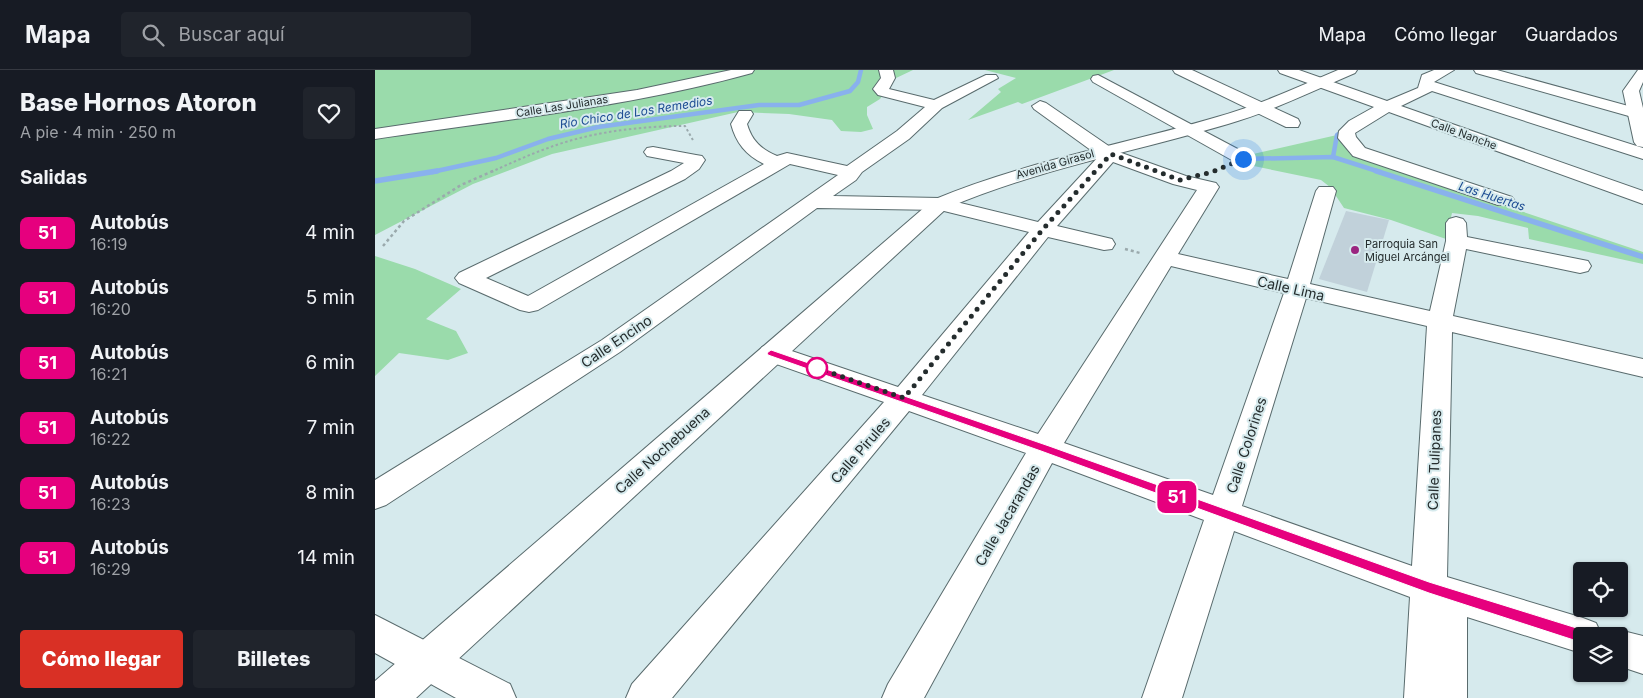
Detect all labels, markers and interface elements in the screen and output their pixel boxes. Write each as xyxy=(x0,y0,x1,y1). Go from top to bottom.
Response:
search box xyxy=(121,12,471,57)
text: Mapa xyxy=(25,20,91,49)
icon: search xyxy=(139,21,167,49)
text: Buscar aquí xyxy=(179,23,285,46)
text: Mapa xyxy=(1319,24,1366,45)
text: Cómo llegar xyxy=(1394,24,1497,45)
text: Guardados xyxy=(1525,24,1618,45)
button: heart xyxy=(303,87,355,139)
text: Base Hornos Atoron xyxy=(20,88,257,117)
street label: Calle Las Julianas xyxy=(515,92,609,120)
water label: Río Chico de Los Remedios xyxy=(559,93,713,131)
street label: Calle Nanche xyxy=(1429,116,1499,152)
text: A pie · 4 min · 250 m xyxy=(20,122,176,142)
street label: Avenida Girasol xyxy=(1014,146,1096,182)
your location xyxy=(1231,147,1256,172)
text: Salidas xyxy=(20,166,87,189)
water label: Las Huertas xyxy=(1457,178,1527,214)
text: Autobús xyxy=(90,211,169,234)
text: 4 min xyxy=(305,221,355,244)
text: 51 xyxy=(38,222,57,243)
text: 16:19 xyxy=(90,234,127,254)
place label: Parroquia San Miguel Arcángel xyxy=(1365,237,1449,264)
marker: Parroquia San Miguel Arcángel xyxy=(1349,244,1361,256)
street label: Calle Lima xyxy=(1256,272,1326,304)
text: Autobús xyxy=(90,276,169,299)
text: 5 min xyxy=(306,286,355,309)
text: 51 xyxy=(38,287,57,308)
text: 16:20 xyxy=(90,299,131,319)
street label: Calle Encino xyxy=(577,311,655,371)
text: Autobús xyxy=(90,341,169,364)
text: 6 min xyxy=(305,351,355,374)
text: 51 xyxy=(38,352,57,373)
unlabelled marker xyxy=(806,357,828,379)
text: 16:21 xyxy=(90,364,127,384)
street label: Calle Colorines xyxy=(1222,395,1270,495)
street label: Calle Nochebuena xyxy=(611,403,713,497)
text: Autobús xyxy=(90,406,169,429)
street label: Calle Tulipanes xyxy=(1424,410,1444,510)
street label: Calle Pirules xyxy=(827,414,893,486)
text: 7 min xyxy=(306,416,355,439)
text: 51 xyxy=(38,417,57,438)
text: 16:22 xyxy=(90,429,131,449)
street label: Calle Jacarandas xyxy=(971,461,1043,569)
text: Autobús xyxy=(90,471,169,494)
text: 8 min xyxy=(305,481,355,504)
line badge: 51 xyxy=(1155,481,1199,513)
text: 51 xyxy=(38,482,57,503)
text: 51 xyxy=(1167,486,1187,507)
text: 16:23 xyxy=(90,494,131,514)
text: Autobús xyxy=(90,536,169,559)
text: 14 min xyxy=(297,546,355,569)
text: 51 xyxy=(38,547,57,568)
text: 16:29 xyxy=(90,559,131,579)
map controls xyxy=(1573,562,1628,682)
button: locate xyxy=(1573,562,1628,617)
button: layers xyxy=(1573,627,1628,682)
button: Cómo llegar xyxy=(20,630,183,688)
button: Billetes xyxy=(193,630,355,688)

